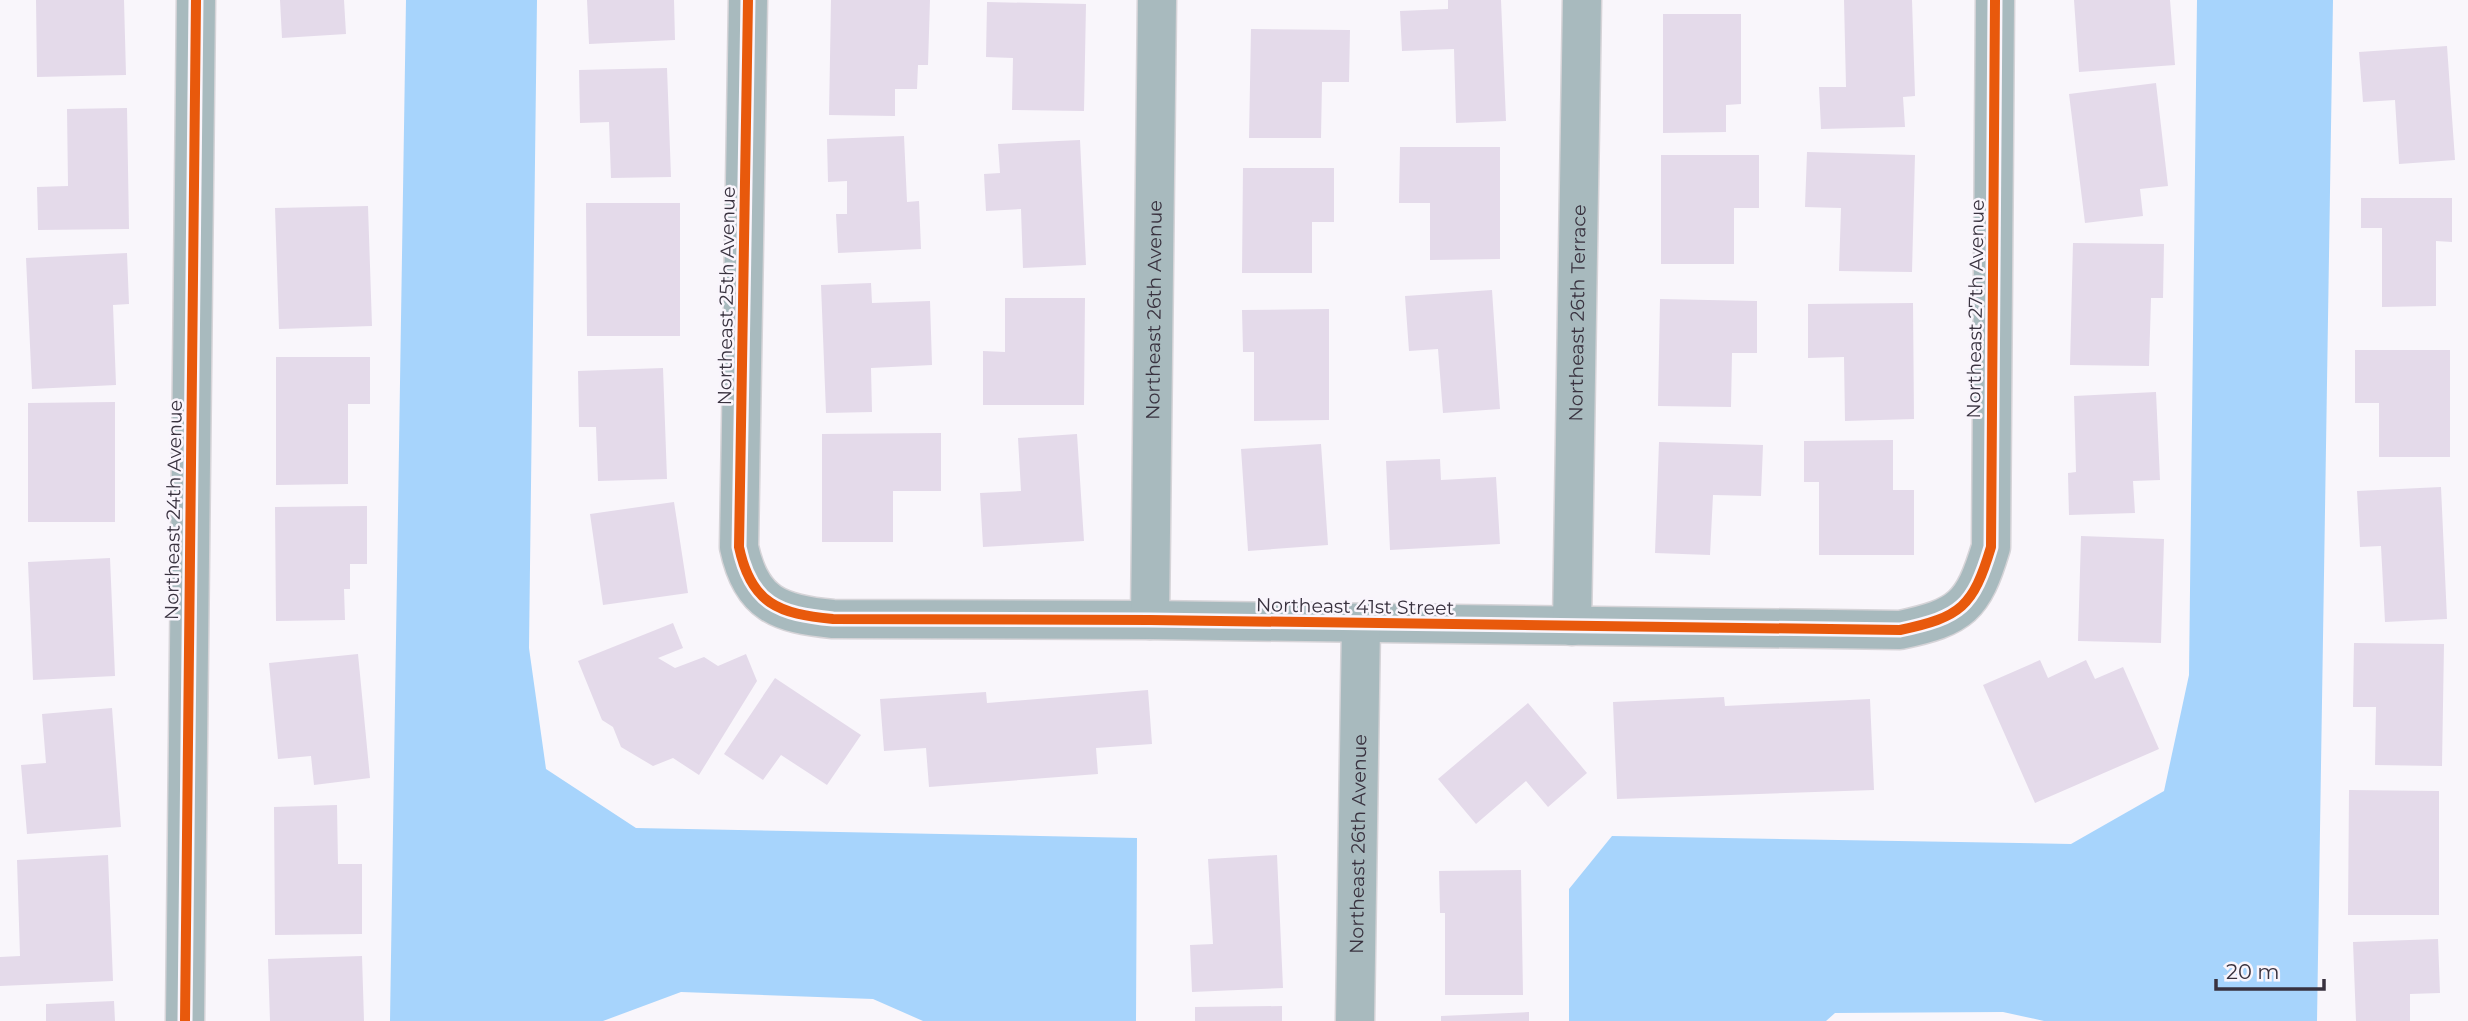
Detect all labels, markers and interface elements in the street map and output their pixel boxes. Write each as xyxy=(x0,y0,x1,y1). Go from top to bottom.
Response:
street label: Northeast 25th Avenue xyxy=(713,186,740,406)
street label: Northeast 27th Avenue xyxy=(1962,199,1989,419)
street label: Northeast 26th Avenue xyxy=(1141,200,1167,420)
street label: Northeast 26th Terrace xyxy=(1564,204,1591,422)
street label: Northeast 24th Avenue xyxy=(160,400,187,620)
street label: Northeast 41st Street xyxy=(1256,593,1455,620)
street label: Northeast 26th Avenue xyxy=(1345,734,1371,954)
scale bar xyxy=(2216,948,2324,992)
text: 20 m xyxy=(2226,959,2280,984)

